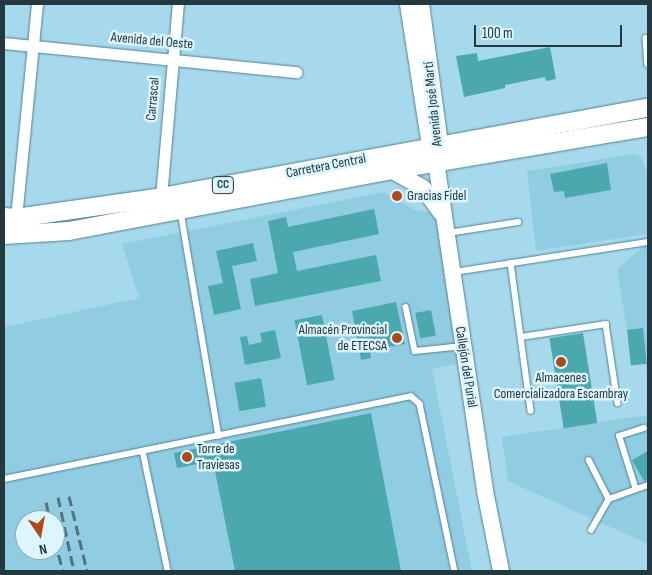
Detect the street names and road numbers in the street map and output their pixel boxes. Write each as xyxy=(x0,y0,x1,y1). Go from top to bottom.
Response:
street label: Avenida del Oeste xyxy=(110,29,194,53)
street label: Avenida José Martí xyxy=(420,61,446,147)
street label: Carrascal xyxy=(143,77,163,121)
street label: Carretera Central xyxy=(285,150,367,182)
road number: CC xyxy=(212,176,234,194)
street label: Callejón del Purial xyxy=(451,325,481,409)

